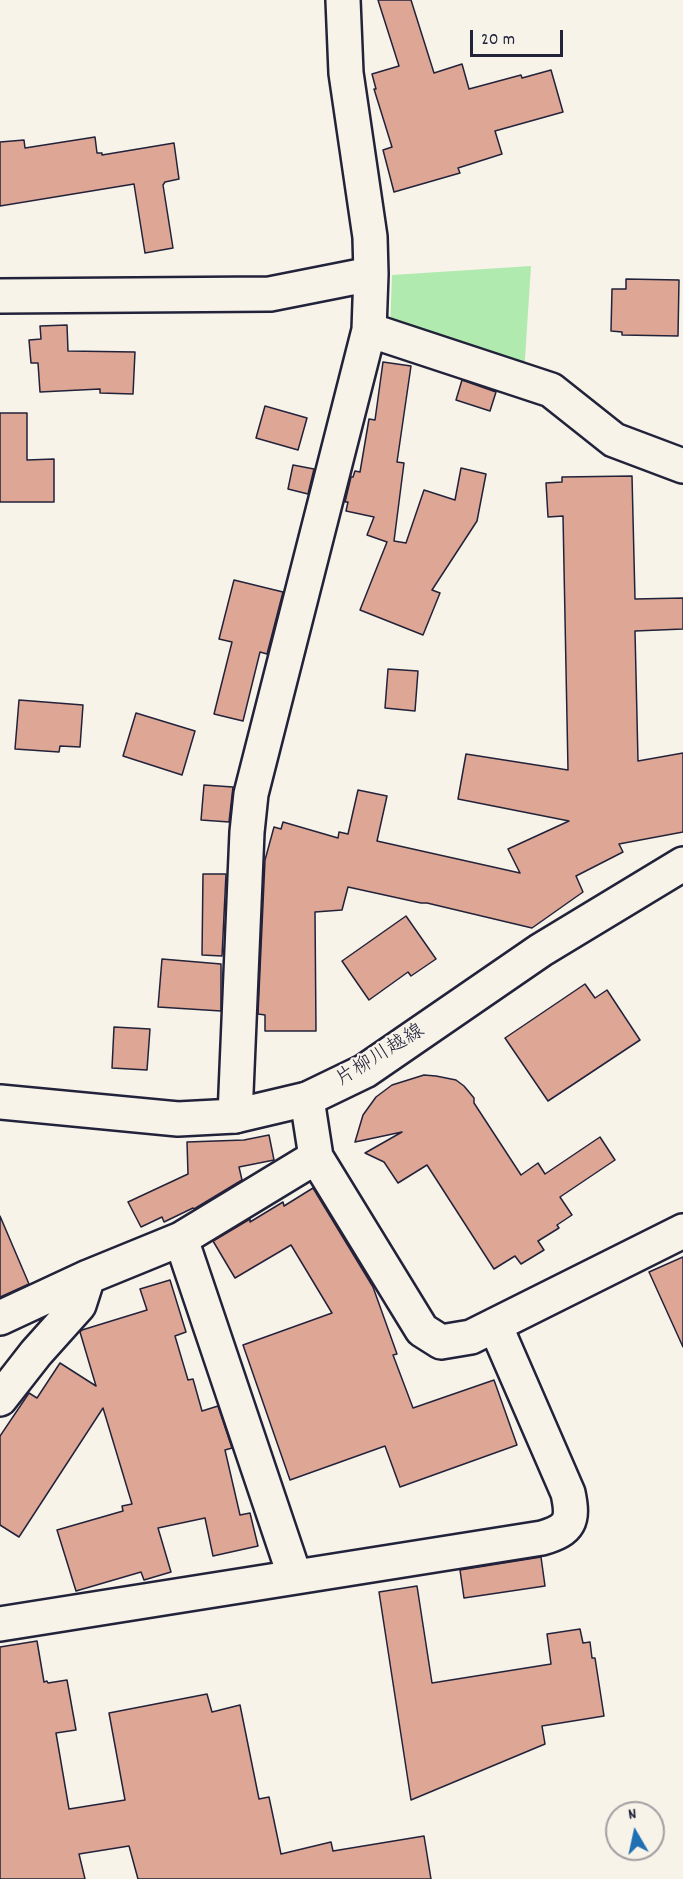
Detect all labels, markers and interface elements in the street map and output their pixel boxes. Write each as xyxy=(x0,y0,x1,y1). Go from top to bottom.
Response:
scale bar xyxy=(473,18,566,56)
text: 20 m xyxy=(481,28,515,53)
street label: 片柳川越線 xyxy=(332,1020,430,1094)
north arrow xyxy=(605,1801,665,1861)
text: N xyxy=(627,1803,638,1827)

